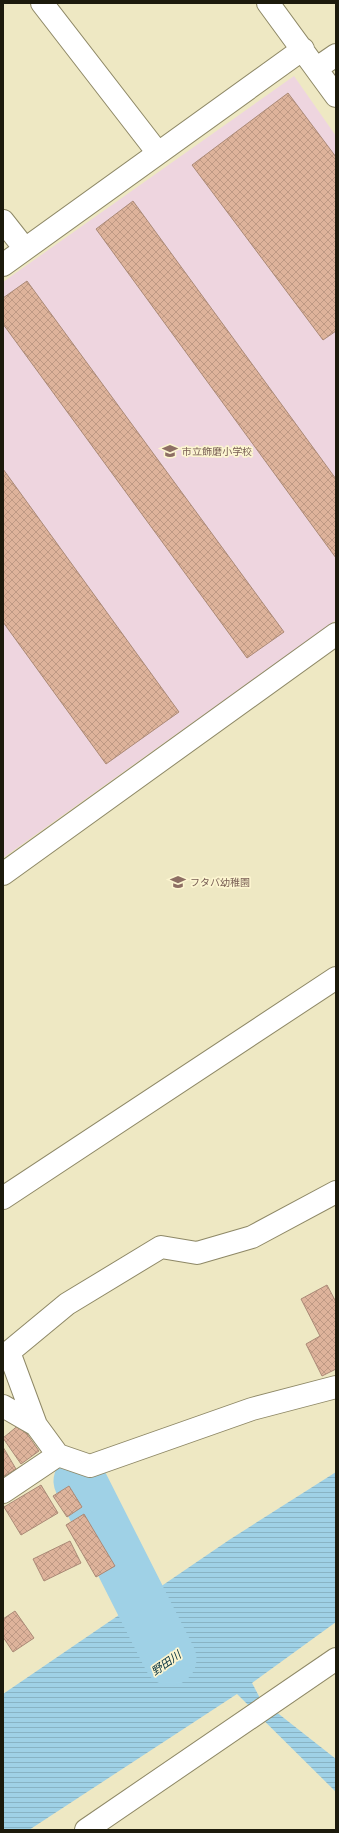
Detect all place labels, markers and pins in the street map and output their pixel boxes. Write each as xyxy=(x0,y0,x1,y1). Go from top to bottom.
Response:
school or university icon: 市立飾磨小学校 xyxy=(161,442,179,460)
place label: 市立飾磨小学校 xyxy=(182,446,252,459)
school or university icon: フタバ幼稚園 xyxy=(169,873,187,891)
place label: フタバ幼稚園 xyxy=(190,877,250,890)

